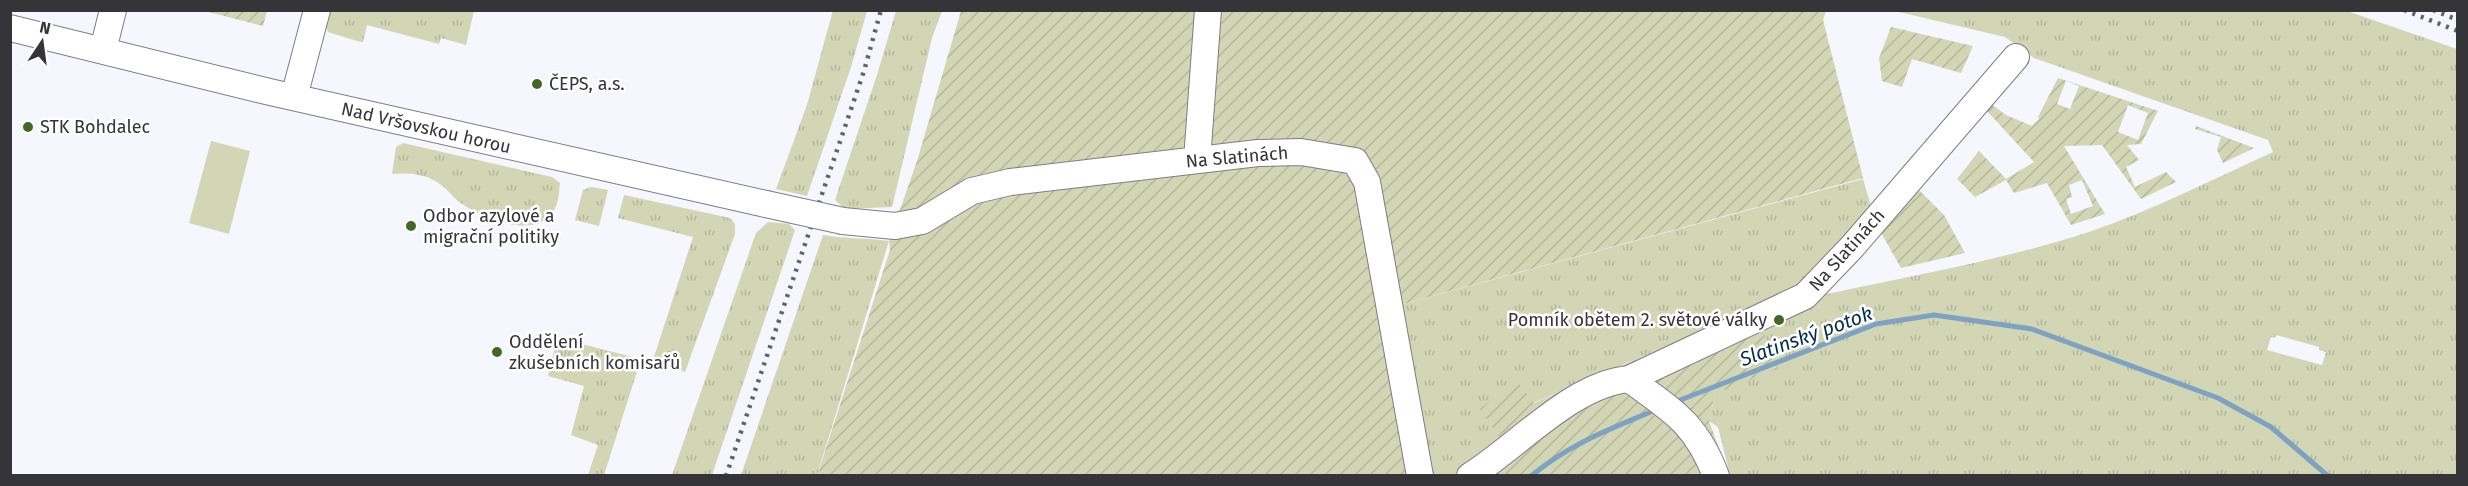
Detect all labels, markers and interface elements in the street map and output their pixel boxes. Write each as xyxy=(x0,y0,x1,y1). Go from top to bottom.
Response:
north arrow xyxy=(12,12,72,72)
text: N xyxy=(38,17,53,38)
place label: ČEPS, a.s. xyxy=(549,73,625,95)
marker: ČEPS, a.s. xyxy=(530,77,544,91)
street label: Nad Vršovskou horou xyxy=(339,98,513,158)
place label: STK Bohdalec xyxy=(40,116,150,138)
marker: STK Bohdalec xyxy=(21,120,35,134)
street label: Na Slatinách xyxy=(1185,142,1289,172)
street label: Na Slatinách xyxy=(1804,204,1890,296)
place label: Odbor azylové a migrační politiky xyxy=(423,205,559,248)
marker: Odbor azylové a migrační politiky xyxy=(404,219,418,233)
water label: Slatinský potok xyxy=(1735,301,1876,371)
place label: Pomník obětem 2. světové války xyxy=(1508,309,1767,331)
marker: Pomník obětem 2. světové války xyxy=(1772,313,1786,327)
place label: Oddělení zkušebních komisařů xyxy=(509,331,680,374)
marker: Oddělení zkušebních komisařů xyxy=(490,345,504,359)

